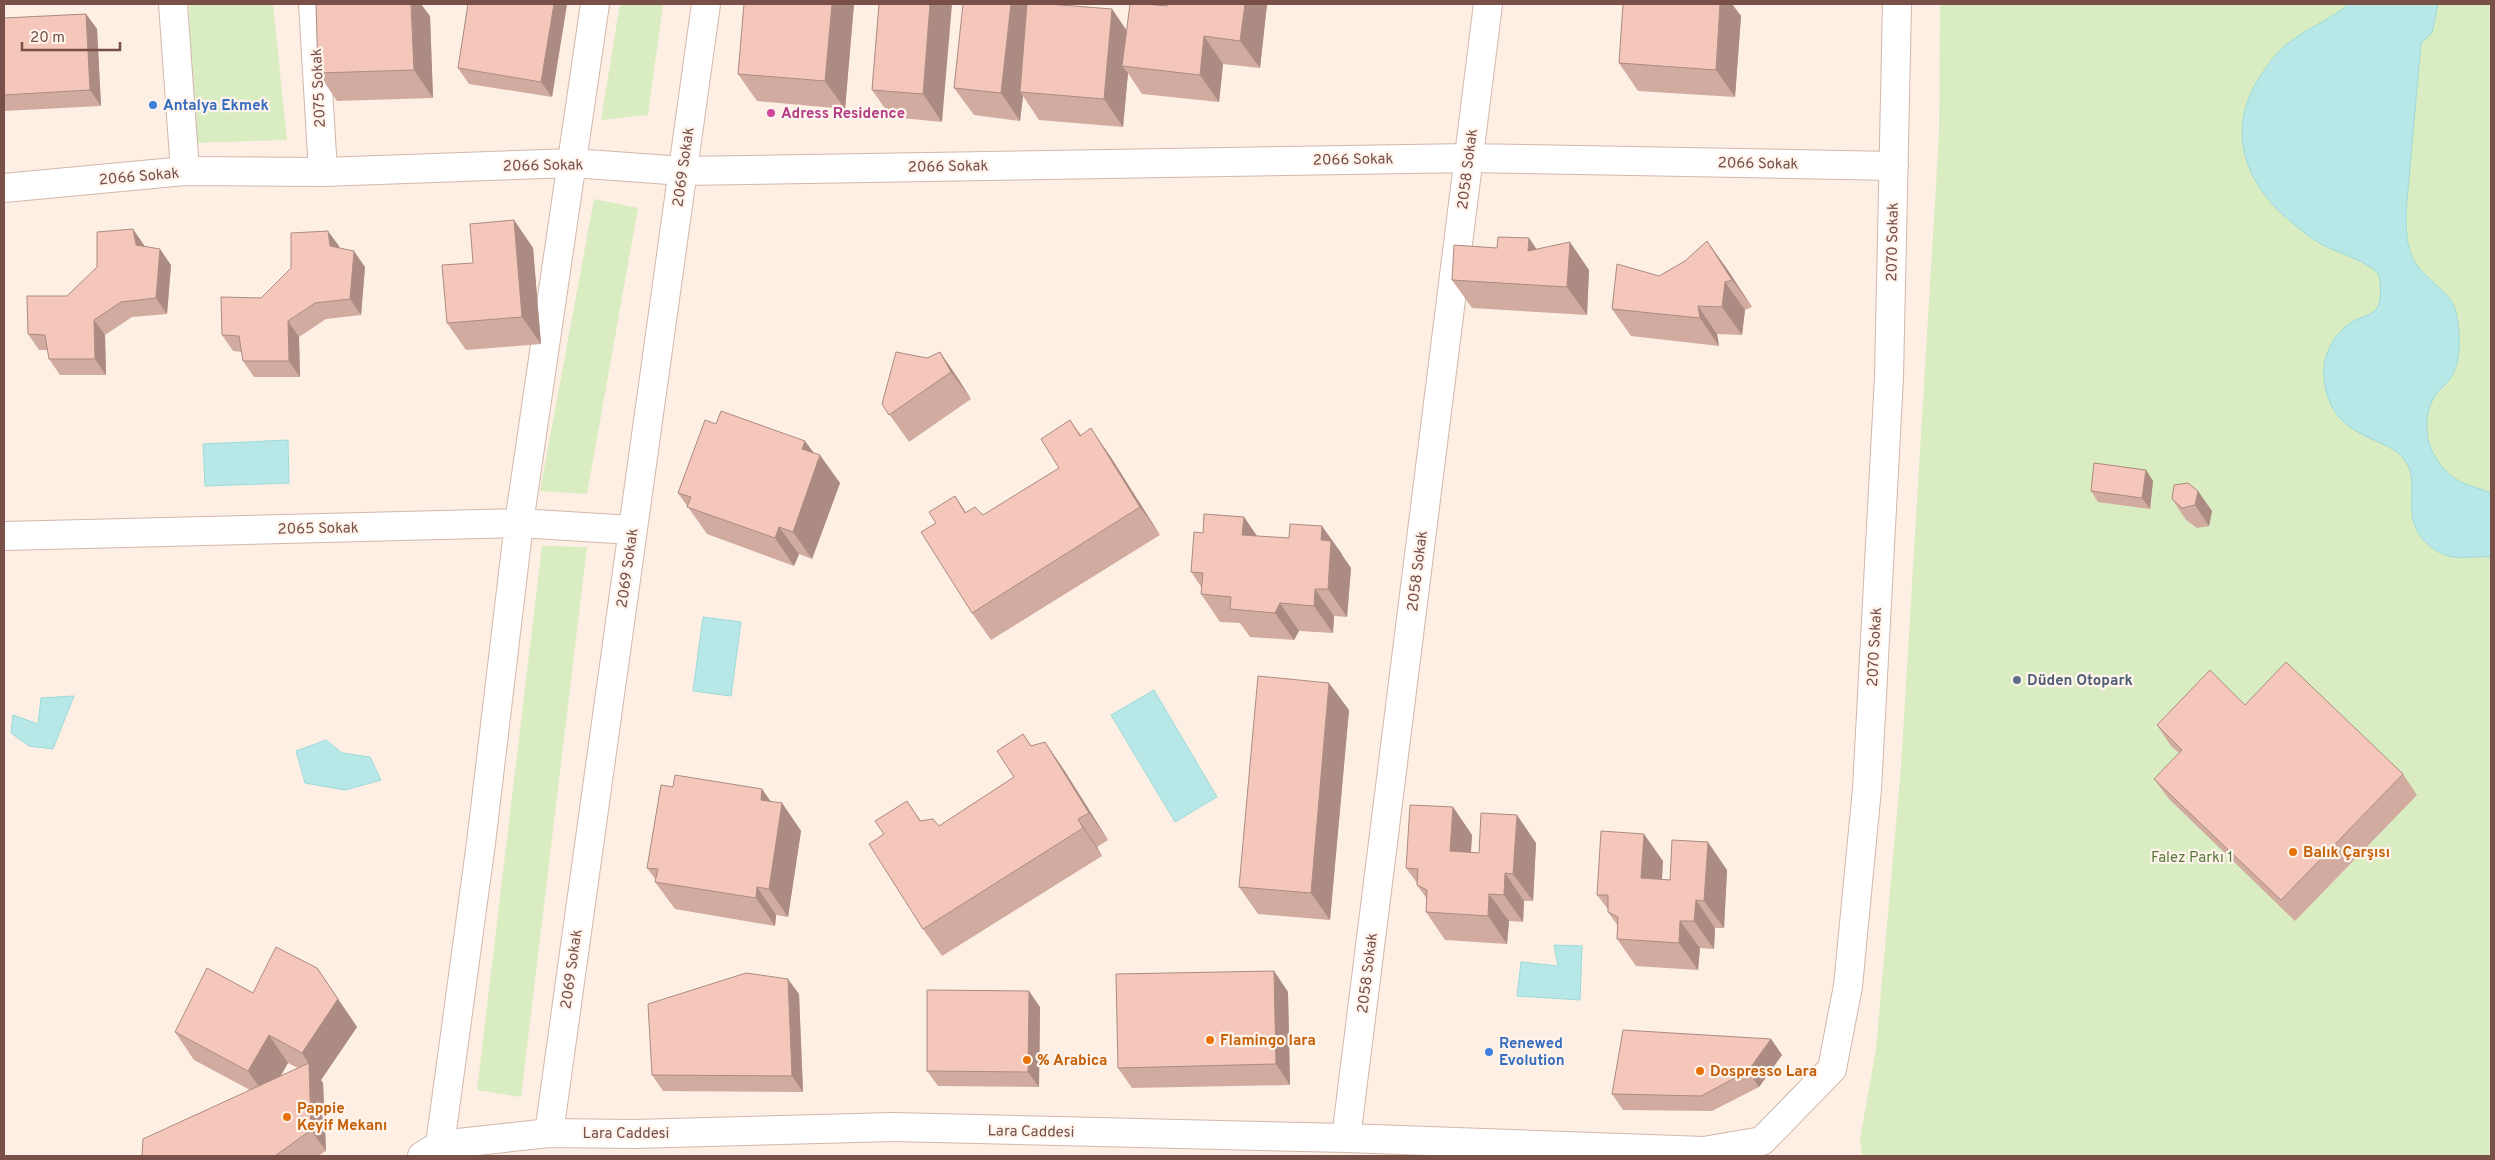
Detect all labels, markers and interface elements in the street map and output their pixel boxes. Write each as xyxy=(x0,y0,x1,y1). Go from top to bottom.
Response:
scale bar xyxy=(22,20,120,52)
text: 20 m xyxy=(30,29,65,48)
street label: 2075 Sokak xyxy=(308,48,331,128)
place label: Antalya Ekmek xyxy=(163,97,269,116)
marker: Antalya Ekmek xyxy=(147,99,159,111)
place label: Adress Residence xyxy=(781,105,905,124)
marker: Adress Residence xyxy=(765,107,777,119)
street label: 2069 Sokak xyxy=(669,126,699,208)
street label: 2058 Sokak xyxy=(1454,128,1483,211)
street label: 2066 Sokak xyxy=(1312,150,1394,171)
street label: 2066 Sokak xyxy=(1717,154,1799,175)
street label: 2066 Sokak xyxy=(502,156,584,177)
street label: 2066 Sokak xyxy=(907,157,989,178)
street label: 2066 Sokak xyxy=(98,165,180,190)
street label: 2070 Sokak xyxy=(1883,202,1904,282)
street label: 2065 Sokak xyxy=(277,519,359,540)
street label: 2069 Sokak xyxy=(613,527,643,609)
street label: 2058 Sokak xyxy=(1404,530,1433,613)
street label: 2070 Sokak xyxy=(1864,607,1887,687)
place label: Düden Otopark xyxy=(2027,672,2133,691)
marker: Düden Otopark xyxy=(2011,674,2023,686)
place label: Balık Çarşısı xyxy=(2303,844,2390,863)
marker: Balık Çarşısı xyxy=(2287,846,2299,858)
park label: Falez Parkı 1 xyxy=(2151,849,2233,868)
street label: 2069 Sokak xyxy=(557,928,587,1010)
street label: 2058 Sokak xyxy=(1354,932,1383,1015)
place label: Flamingo lara xyxy=(1220,1032,1316,1051)
marker: Flamingo lara xyxy=(1204,1034,1216,1046)
place label: Renewed Evolution xyxy=(1499,1035,1565,1071)
marker: Renewed Evolution xyxy=(1483,1046,1495,1058)
place label: % Arabica xyxy=(1037,1052,1107,1071)
marker: % Arabica xyxy=(1021,1054,1033,1066)
place label: Dospresso Lara xyxy=(1710,1063,1817,1082)
marker: Dospresso Lara xyxy=(1694,1065,1706,1077)
place label: Pappie Keyif Mekanı xyxy=(297,1100,387,1136)
marker: Pappie Keyif Mekanı xyxy=(281,1111,293,1123)
street label: Lara Caddesi xyxy=(987,1122,1075,1143)
street label: Lara Caddesi xyxy=(583,1125,669,1144)

